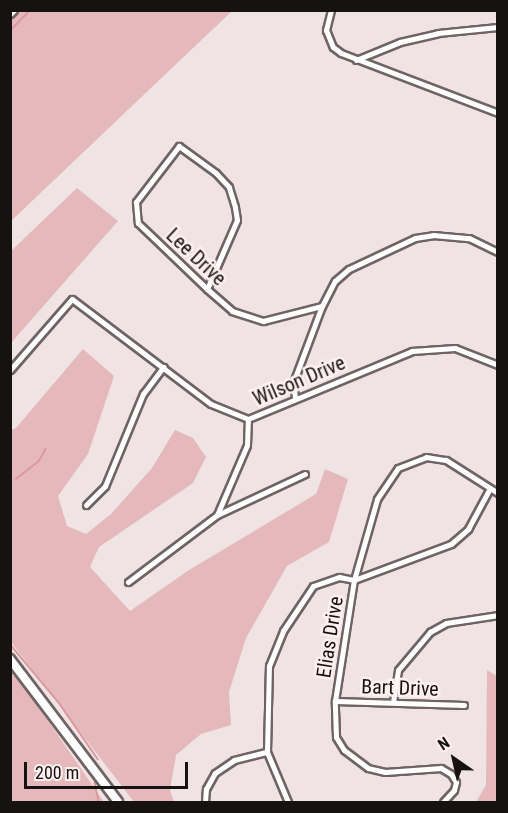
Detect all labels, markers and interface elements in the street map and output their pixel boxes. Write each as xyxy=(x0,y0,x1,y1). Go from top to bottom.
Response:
street label: Lee Drive xyxy=(161,223,231,291)
street label: Wilson Drive xyxy=(249,351,349,411)
street label: Elias Drive xyxy=(312,594,348,680)
street label: Bart Drive xyxy=(361,675,439,701)
north arrow xyxy=(424,729,484,789)
text: N xyxy=(434,733,453,754)
scale bar xyxy=(27,750,190,788)
text: 200 m xyxy=(35,762,79,783)

